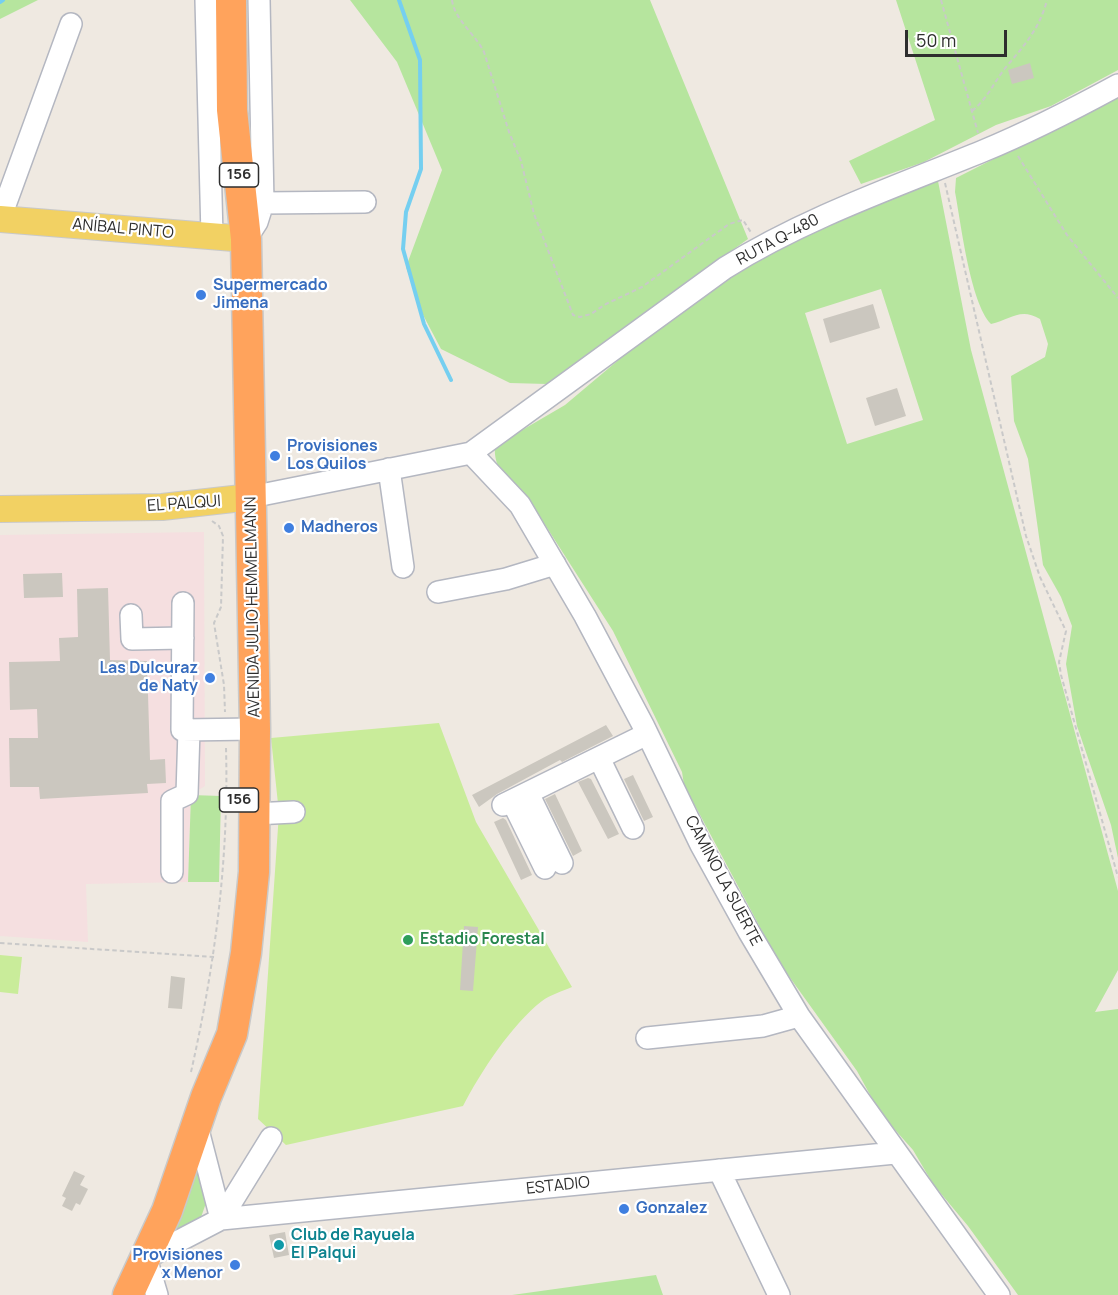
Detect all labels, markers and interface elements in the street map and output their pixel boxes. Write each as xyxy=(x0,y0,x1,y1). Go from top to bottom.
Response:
scale bar xyxy=(908,18,1010,56)
text: 50 m xyxy=(916,28,956,52)
road number: 156 xyxy=(220,163,258,187)
street label: RUTA Q-480 xyxy=(733,210,823,270)
street label: ANÍBAL PINTO xyxy=(72,215,174,243)
place label: Supermercado Jimena xyxy=(213,276,328,314)
marker: Supermercado Jimena xyxy=(194,288,208,302)
place label: Provisiones Los Quilos xyxy=(287,437,378,475)
marker: Provisiones Los Quilos xyxy=(268,449,282,463)
street label: EL PALQUI xyxy=(146,492,222,516)
street label: AVENIDA JULIO HEMMELMANN xyxy=(241,496,265,718)
place label: Madheros xyxy=(301,518,378,538)
marker: Madheros xyxy=(282,521,296,535)
place label: Las Dulcuraz de Naty xyxy=(100,659,198,697)
marker: Las Dulcuraz de Naty xyxy=(203,671,217,685)
road number: 156 xyxy=(220,788,258,812)
street label: CAMINO LA SUERTE xyxy=(681,813,765,949)
place label: Estadio Forestal xyxy=(420,930,545,950)
marker: Estadio Forestal xyxy=(401,933,415,947)
street label: ESTADIO xyxy=(525,1173,591,1199)
place label: Gonzalez xyxy=(636,1199,708,1219)
marker: Gonzalez xyxy=(617,1202,631,1216)
place label: Club de Rayuela El Palqui xyxy=(291,1226,415,1264)
marker: Club de Rayuela El Palqui xyxy=(272,1238,286,1252)
place label: Provisiones x Menor xyxy=(132,1246,223,1284)
marker: Provisiones x Menor xyxy=(228,1258,242,1272)

